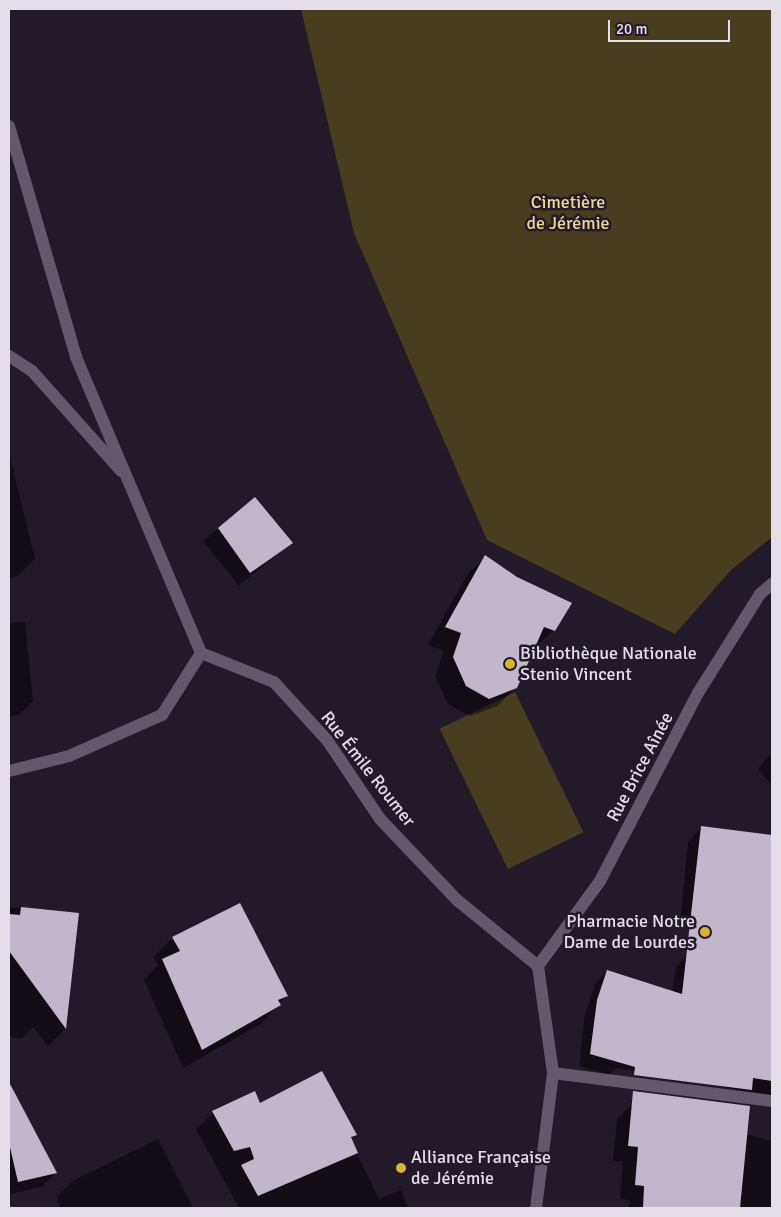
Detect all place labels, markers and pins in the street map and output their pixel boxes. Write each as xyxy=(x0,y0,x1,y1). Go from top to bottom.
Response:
place label: Bibliothèque Nationale Stenio Vincent xyxy=(520,643,697,686)
marker: Bibliothèque Nationale Stenio Vincent xyxy=(504,658,516,670)
place label: Pharmacie Notre Dame de Lourdes xyxy=(564,911,695,954)
marker: Pharmacie Notre Dame de Lourdes xyxy=(699,926,711,938)
place label: Alliance Française de Jérémie xyxy=(411,1147,551,1190)
marker: Alliance Française de Jérémie xyxy=(395,1162,407,1174)

